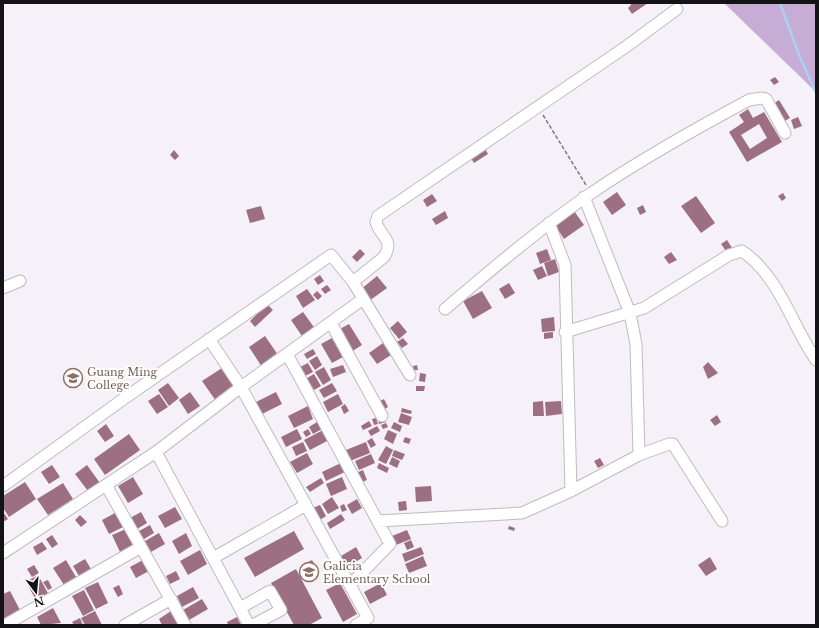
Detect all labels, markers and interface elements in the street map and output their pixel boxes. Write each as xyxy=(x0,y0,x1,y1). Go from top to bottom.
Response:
place label: Guang Ming College xyxy=(87,365,158,392)
school or university icon: Guang Ming College xyxy=(62,367,84,389)
place label: Galicia Elementary School xyxy=(323,559,431,586)
school or university icon: Galicia Elementary School xyxy=(298,561,320,583)
north arrow xyxy=(16,572,56,612)
text: N xyxy=(31,593,46,610)

